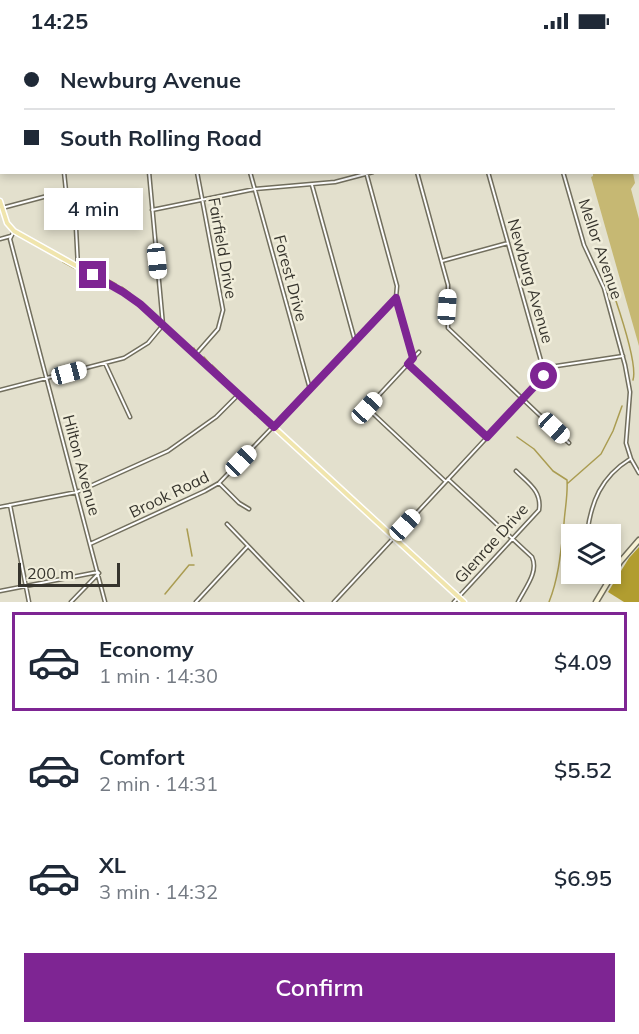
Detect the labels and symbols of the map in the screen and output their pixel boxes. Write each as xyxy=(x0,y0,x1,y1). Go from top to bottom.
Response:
callout: 4 min xyxy=(44,188,142,230)
street label: Fairfield Drive xyxy=(204,196,242,300)
street label: Mellor Avenue xyxy=(574,196,628,302)
street label: Newburg Avenue xyxy=(504,216,558,346)
street label: Forest Drive xyxy=(270,233,312,323)
car xyxy=(146,242,168,280)
route end xyxy=(79,261,106,288)
car xyxy=(437,288,457,326)
car xyxy=(49,360,89,386)
route start xyxy=(530,362,557,389)
car xyxy=(348,389,386,427)
car xyxy=(535,409,573,447)
street label: Hilton Avenue xyxy=(59,412,105,518)
car xyxy=(222,442,260,480)
street label: Brook Road xyxy=(126,466,212,522)
street label: Glenrae Drive xyxy=(450,499,532,587)
car xyxy=(386,506,424,544)
scale bar xyxy=(18,560,120,588)

